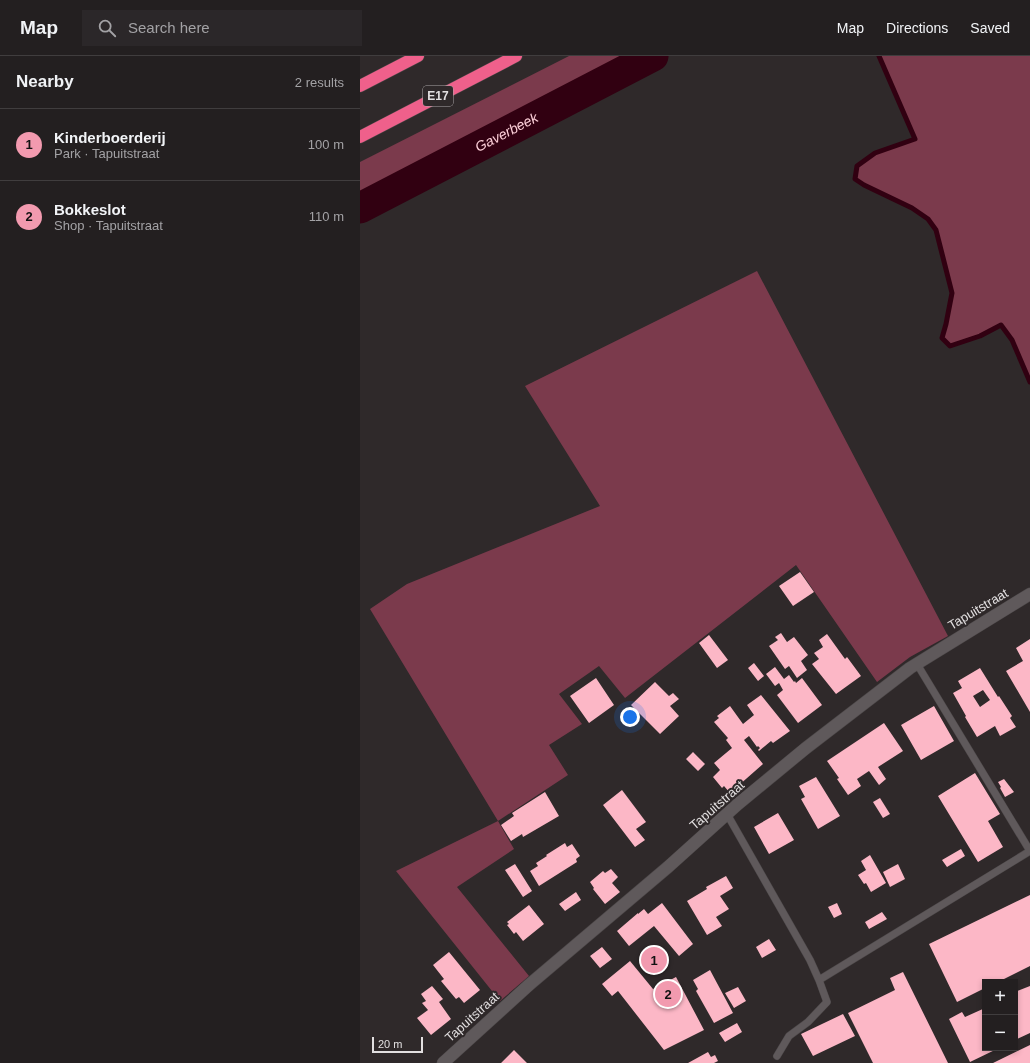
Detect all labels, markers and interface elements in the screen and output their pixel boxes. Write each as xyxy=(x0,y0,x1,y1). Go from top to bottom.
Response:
search box xyxy=(82,10,362,46)
text: Map xyxy=(20,17,58,38)
icon: search xyxy=(96,17,118,39)
text: Search here xyxy=(128,19,210,36)
text: Map xyxy=(837,20,864,36)
text: Directions xyxy=(886,20,948,36)
text: Saved xyxy=(970,20,1010,36)
text: Nearby xyxy=(16,72,74,91)
text: 2 results xyxy=(295,75,344,90)
road number: E17 xyxy=(423,86,453,106)
water label: Gaverbeek xyxy=(472,109,541,155)
text: Kinderboerderij xyxy=(54,129,166,146)
text: 1 xyxy=(25,137,33,152)
text: 100 m xyxy=(308,137,344,152)
text: Park · Tapuitstraat xyxy=(54,146,159,161)
text: Bokkeslot xyxy=(54,201,126,218)
text: 2 xyxy=(25,209,33,224)
text: 110 m xyxy=(309,209,344,224)
text: Shop · Tapuitstraat xyxy=(54,218,163,233)
street label: Tapuitstraat xyxy=(945,585,1011,633)
your location xyxy=(620,707,640,727)
street label: Tapuitstraat xyxy=(687,777,748,833)
pin: 1 xyxy=(641,945,667,975)
pin: 2 xyxy=(655,979,681,1009)
map controls xyxy=(982,979,1018,1051)
button: + xyxy=(982,979,1018,1015)
street label: Tapuitstraat xyxy=(442,989,502,1045)
button: − xyxy=(982,1015,1018,1051)
scale bar xyxy=(372,1035,423,1054)
text: 20 m xyxy=(378,1038,402,1050)

